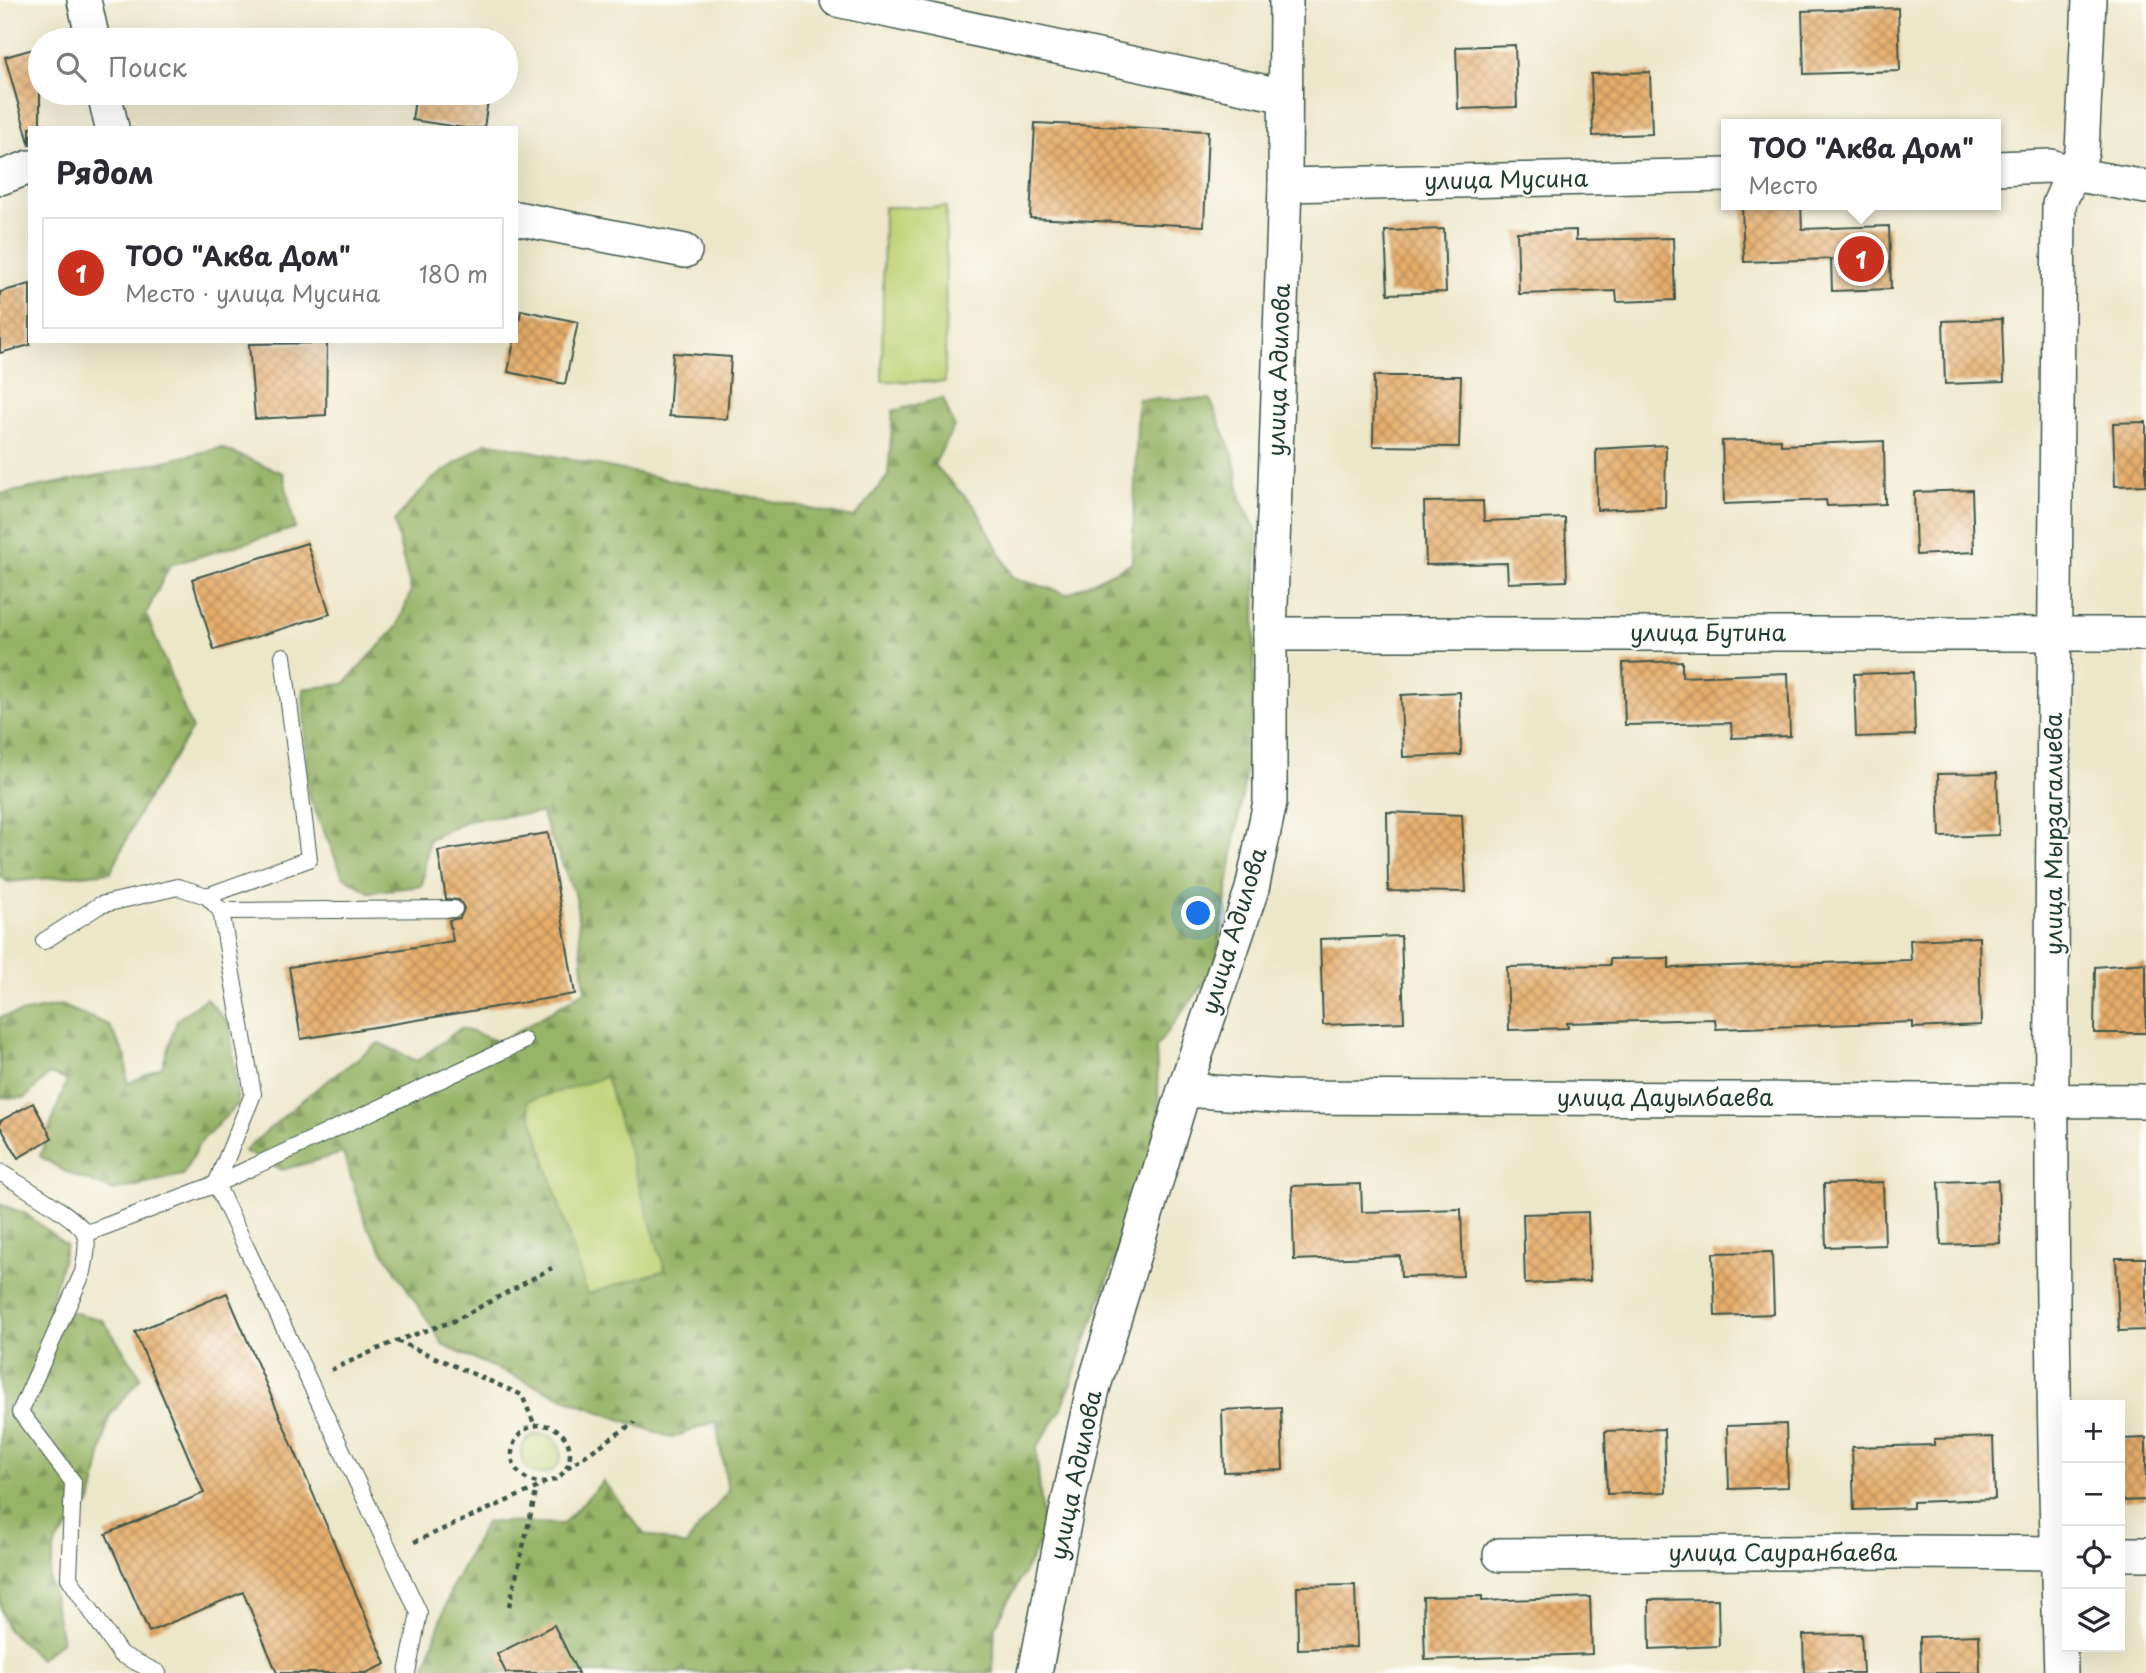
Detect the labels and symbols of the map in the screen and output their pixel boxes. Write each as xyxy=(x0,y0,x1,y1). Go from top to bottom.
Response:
street label: улица Мусина xyxy=(1424,160,1589,197)
pin: 1 xyxy=(1838,233,1884,285)
street label: улица Адилова xyxy=(1257,282,1298,457)
street label: улица Бутина xyxy=(1630,614,1787,649)
street label: улица Мырзагалиева xyxy=(2035,712,2070,955)
street label: улица Адилова xyxy=(1191,842,1275,1018)
your location xyxy=(1181,896,1215,930)
street label: улица Дауылбаева xyxy=(1557,1079,1774,1114)
street label: улица Адилова xyxy=(1039,1386,1110,1563)
street label: улица Сауранбаева xyxy=(1669,1534,1898,1569)

